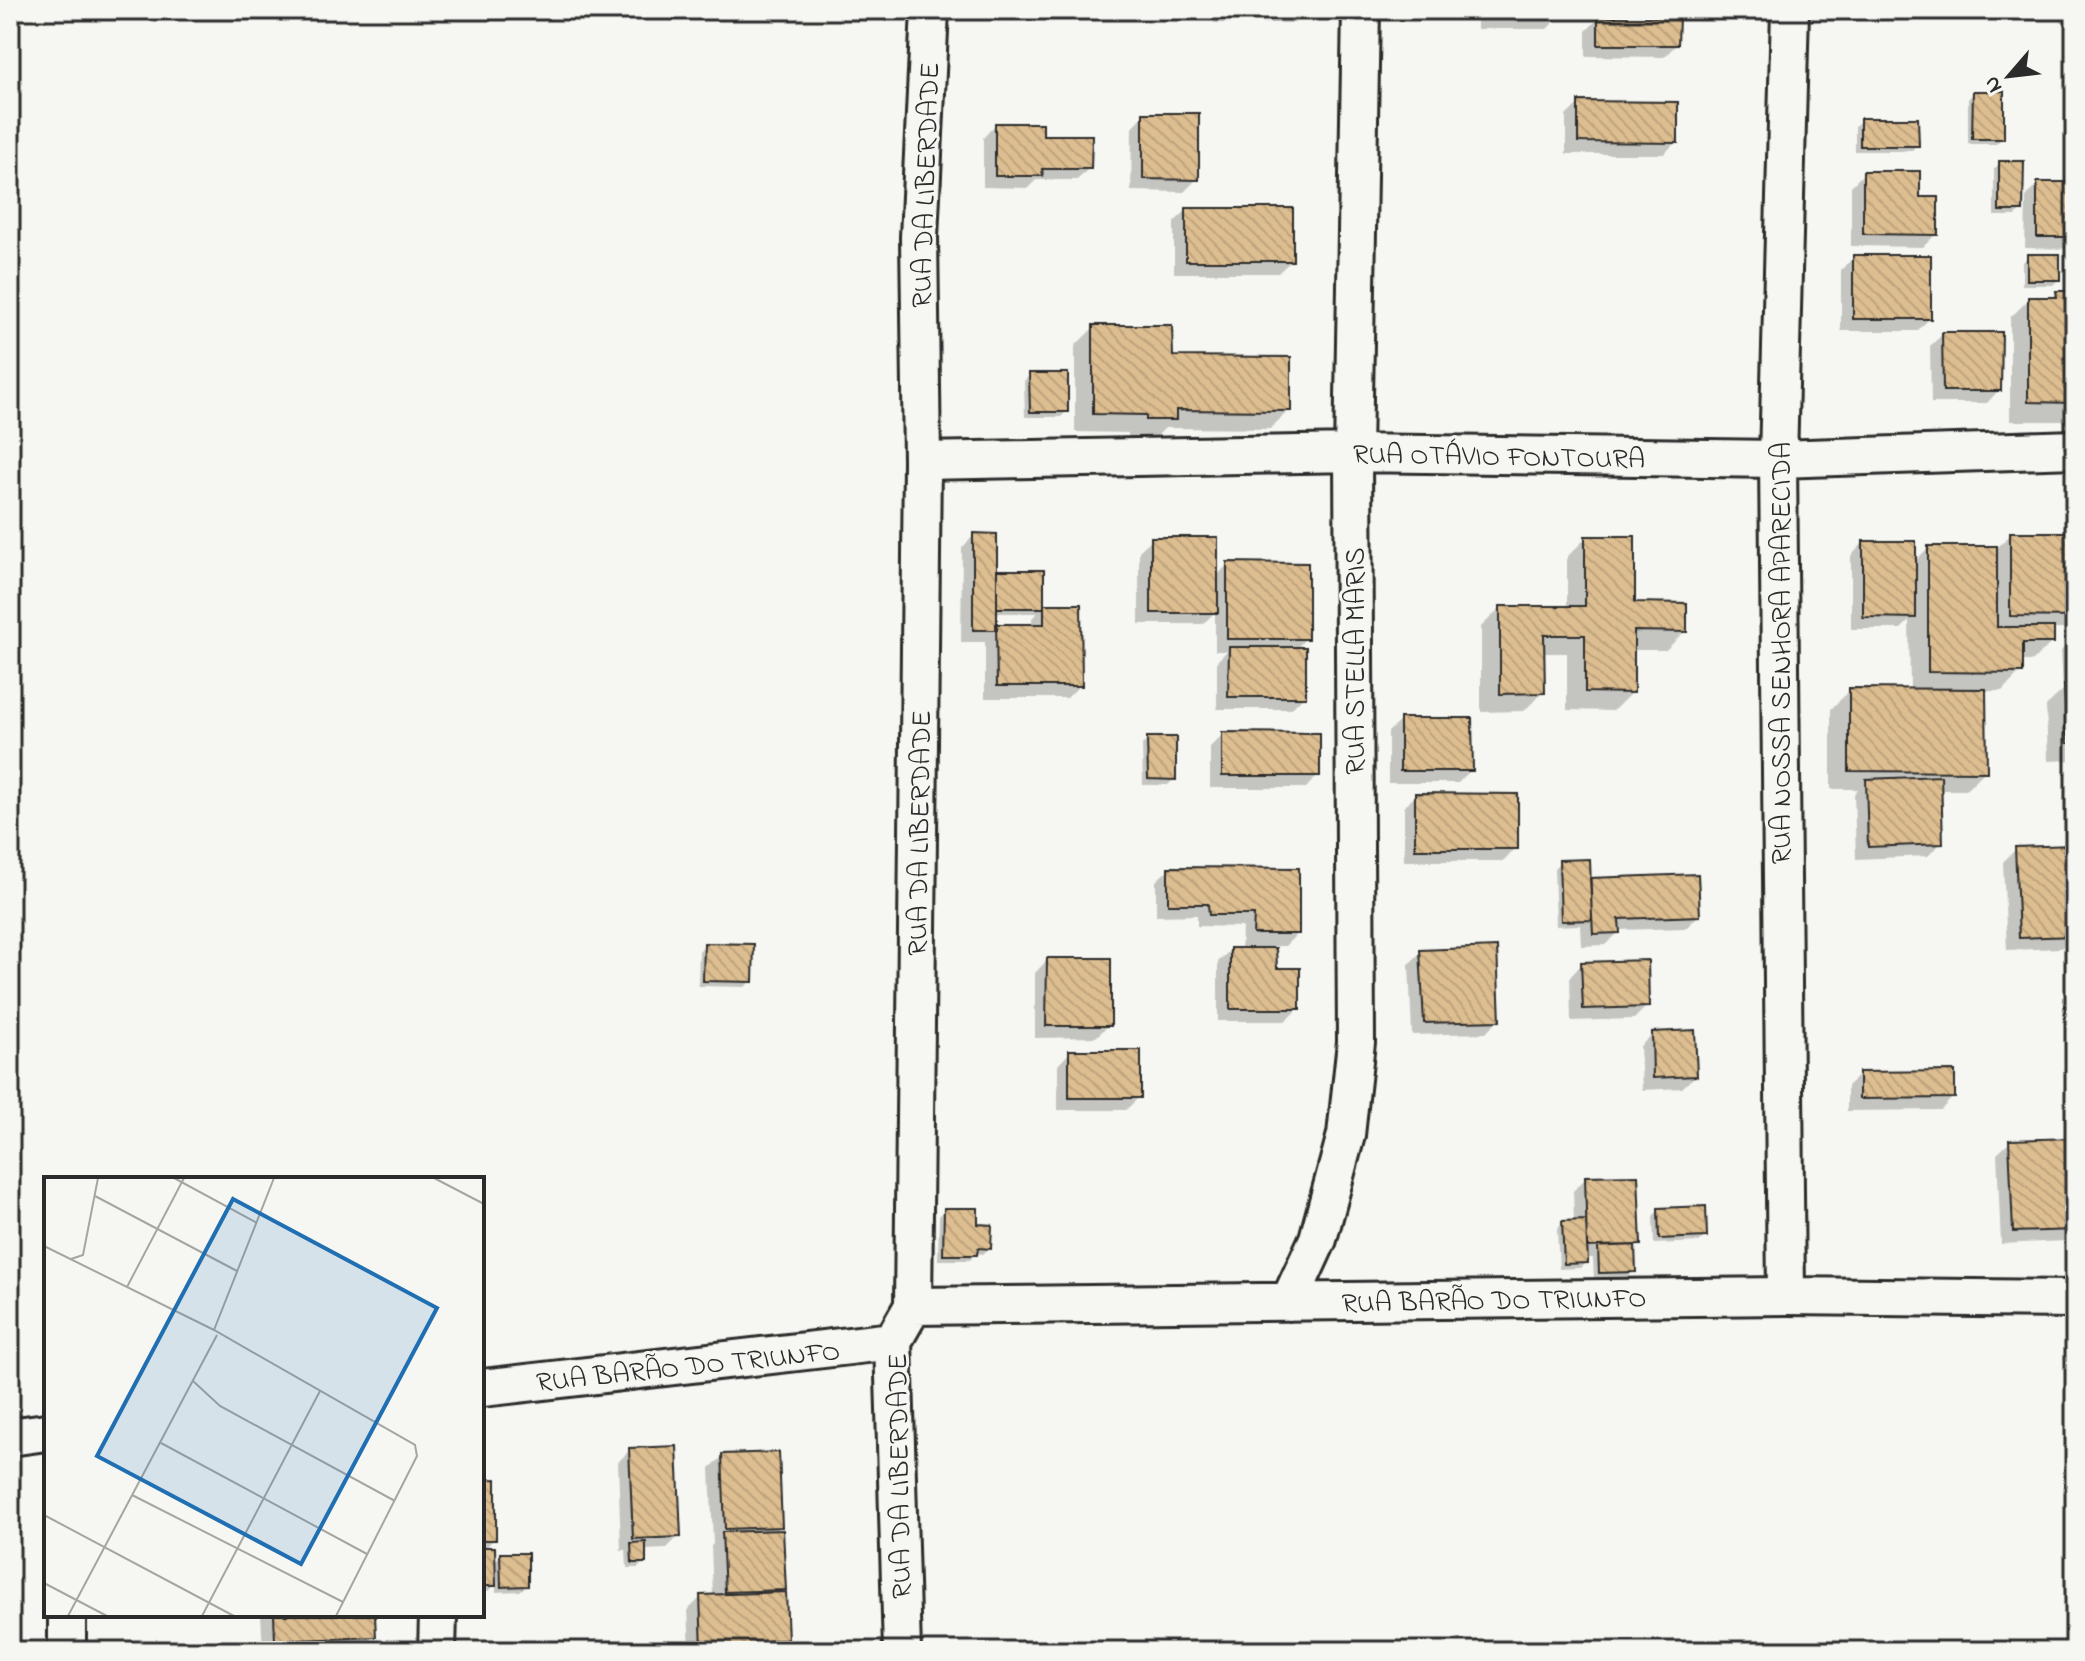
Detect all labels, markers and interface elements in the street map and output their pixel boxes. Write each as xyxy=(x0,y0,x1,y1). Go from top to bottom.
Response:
north arrow xyxy=(1969,36,2049,116)
street label: RUA DA LIBERDADE xyxy=(903,62,952,309)
text: N xyxy=(1976,70,2012,98)
street label: RUA OTÁVIO FONTOURA xyxy=(1352,435,1645,482)
street label: RUA NOSSA SENHORA APARECIDA xyxy=(1763,442,1804,864)
street label: RUA STELLA MARIS xyxy=(1337,547,1378,775)
street label: RUA DA LIBERDADE xyxy=(899,710,944,956)
inset map xyxy=(44,1177,484,1617)
street label: RUA BARÃO DO TRIUNFO xyxy=(1341,1279,1647,1326)
street label: RUA BARÃO DO TRIUNFO xyxy=(534,1332,842,1405)
street label: RUA DA LIBERDADE xyxy=(879,1353,924,1599)

